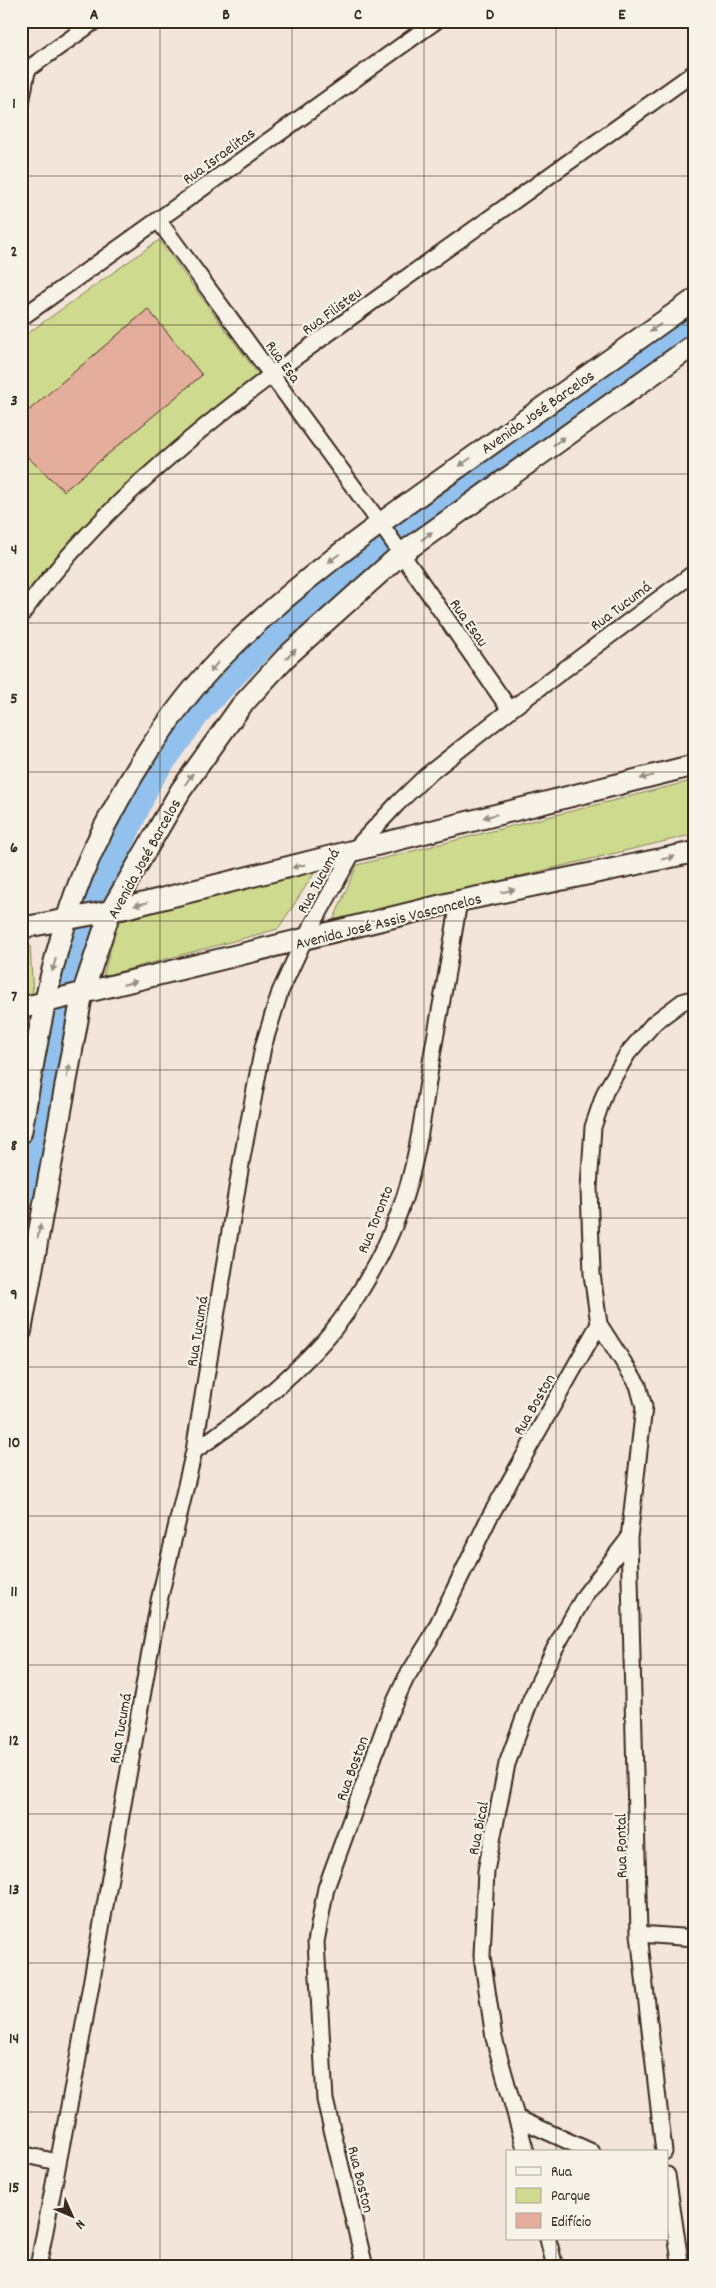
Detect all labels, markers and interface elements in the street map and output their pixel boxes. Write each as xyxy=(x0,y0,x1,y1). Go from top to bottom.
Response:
text: A xyxy=(90,4,99,27)
text: B xyxy=(222,4,230,27)
text: C xyxy=(354,4,362,27)
text: D xyxy=(486,4,495,27)
text: E xyxy=(618,4,626,27)
text: 1 xyxy=(12,93,16,116)
street label: Rua Israelitas xyxy=(178,123,261,191)
text: 2 xyxy=(11,241,18,264)
street label: Rua Filisteu xyxy=(298,282,367,342)
one-way arrow xyxy=(648,323,662,333)
street label: Rua Esa xyxy=(259,337,305,389)
street label: Avenida José Barcelos xyxy=(477,365,600,461)
text: 3 xyxy=(10,390,18,413)
one-way arrow xyxy=(552,436,566,446)
one-way arrow xyxy=(459,457,472,467)
one-way arrow xyxy=(420,531,433,541)
text: 4 xyxy=(11,539,17,562)
one-way arrow xyxy=(327,553,341,563)
street label: Rua Tucumá xyxy=(586,576,657,638)
street label: Rua Esau xyxy=(443,595,493,652)
one-way arrow xyxy=(284,648,297,659)
one-way arrow xyxy=(208,660,219,673)
text: 5 xyxy=(10,688,18,711)
one-way arrow xyxy=(184,773,194,786)
one-way arrow xyxy=(640,773,655,781)
street label: Avenida José Barcelos xyxy=(103,795,188,923)
one-way arrow xyxy=(482,812,497,820)
text: 6 xyxy=(10,837,18,860)
street label: Rua Tucumá xyxy=(292,844,347,918)
one-way arrow xyxy=(660,854,675,862)
one-way arrow xyxy=(291,862,306,870)
one-way arrow xyxy=(501,886,517,894)
street label: Avenida José Assis Vasconcelos xyxy=(293,888,484,957)
one-way arrow xyxy=(133,900,148,908)
one-way arrow xyxy=(50,958,58,973)
one-way arrow xyxy=(122,979,137,987)
text: 7 xyxy=(11,986,17,1009)
one-way arrow xyxy=(65,1063,73,1079)
text: 8 xyxy=(11,1135,18,1158)
street label: Rua Toronto xyxy=(352,1183,400,1257)
one-way arrow xyxy=(36,1223,44,1239)
text: 9 xyxy=(10,1284,18,1307)
street label: Rua Tucumá xyxy=(182,1294,215,1368)
street label: Rua Boston xyxy=(508,1370,562,1440)
text: 10 xyxy=(8,1432,20,1455)
text: 11 xyxy=(10,1581,18,1604)
street label: Rua Tucumá xyxy=(104,1691,139,1766)
text: 12 xyxy=(9,1730,19,1753)
street label: Rua Boston xyxy=(331,1733,376,1805)
street label: Rua Bical xyxy=(463,1800,496,1857)
street label: Rua Pontal xyxy=(610,1813,635,1879)
text: 13 xyxy=(9,1879,19,1902)
text: 14 xyxy=(9,2028,19,2051)
street label: Rua Boston xyxy=(340,2144,379,2215)
legend xyxy=(506,2150,668,2240)
text: Rua xyxy=(551,2162,573,2184)
text: 15 xyxy=(9,2177,19,2200)
text: Parque xyxy=(551,2186,591,2208)
north arrow xyxy=(48,2190,98,2240)
text: Edifício xyxy=(551,2212,591,2234)
text: N xyxy=(70,2214,89,2233)

